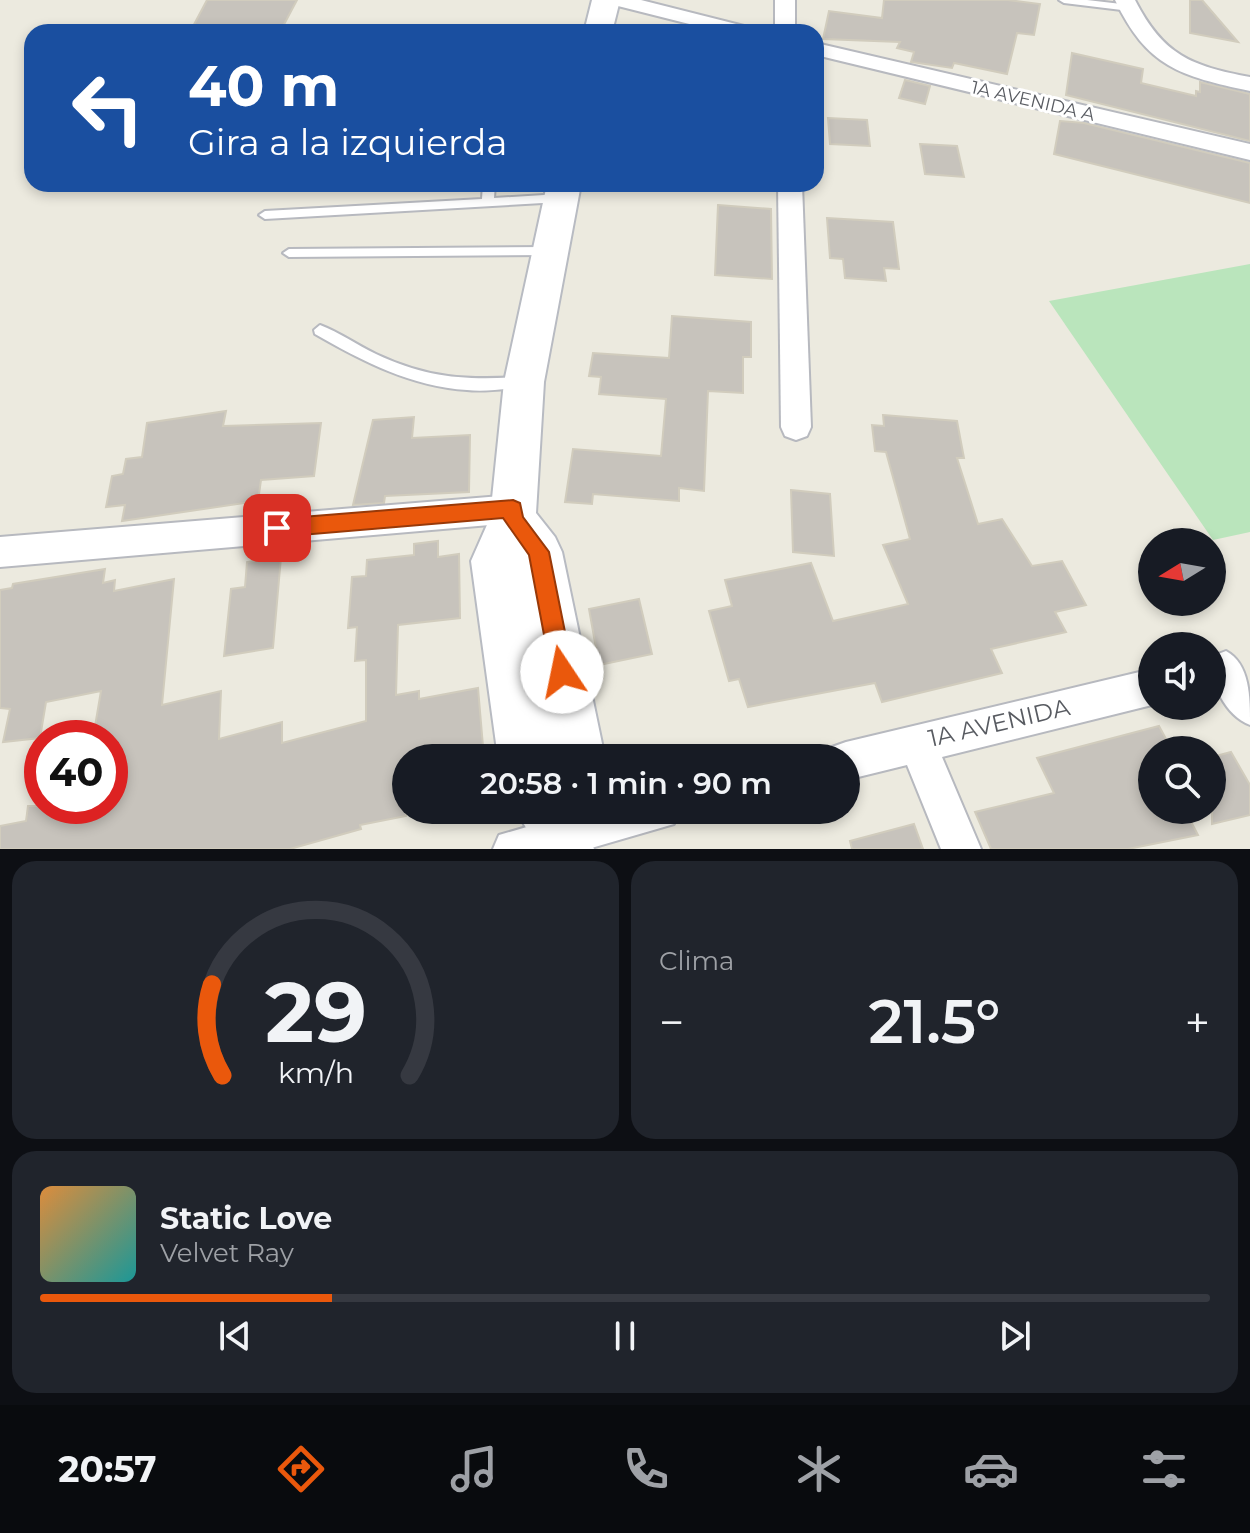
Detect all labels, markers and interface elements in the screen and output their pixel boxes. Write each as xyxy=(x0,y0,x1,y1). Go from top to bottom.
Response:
text: 40 m xyxy=(188,52,339,120)
icon: left xyxy=(56,56,160,160)
street label: 1A AVENIDA A xyxy=(969,76,1097,126)
text: Gira a la izquierda xyxy=(188,120,508,164)
pin xyxy=(243,494,311,562)
icon: arrive xyxy=(255,506,299,550)
north arrow xyxy=(1138,528,1226,616)
map controls xyxy=(1138,528,1226,824)
position arrow xyxy=(520,630,604,714)
button: sound xyxy=(1138,632,1226,720)
street label: 1A AVENIDA xyxy=(925,692,1073,753)
speed limit sign: 40 xyxy=(24,720,128,824)
button: search xyxy=(1138,736,1226,824)
text: 20:58 · 1 min · 90 m xyxy=(480,765,772,802)
text: Clima xyxy=(659,945,734,977)
text: 29 xyxy=(264,961,367,1063)
text: 21.5° xyxy=(868,985,1001,1058)
text: − xyxy=(659,995,684,1049)
text: + xyxy=(1185,995,1210,1049)
text: km/h xyxy=(277,1055,354,1090)
text: Static Love xyxy=(160,1200,332,1237)
text: Velvet Ray xyxy=(160,1237,294,1269)
icon: previous xyxy=(213,1314,257,1358)
icon: pause xyxy=(603,1314,647,1358)
icon: next xyxy=(993,1314,1037,1358)
icon: directions xyxy=(273,1441,329,1497)
icon: music xyxy=(446,1441,502,1497)
icon: phone xyxy=(618,1441,674,1497)
icon: climate xyxy=(791,1441,847,1497)
icon: car xyxy=(963,1441,1019,1497)
icon: filters xyxy=(1136,1441,1192,1497)
text: 20:57 xyxy=(58,1447,157,1491)

